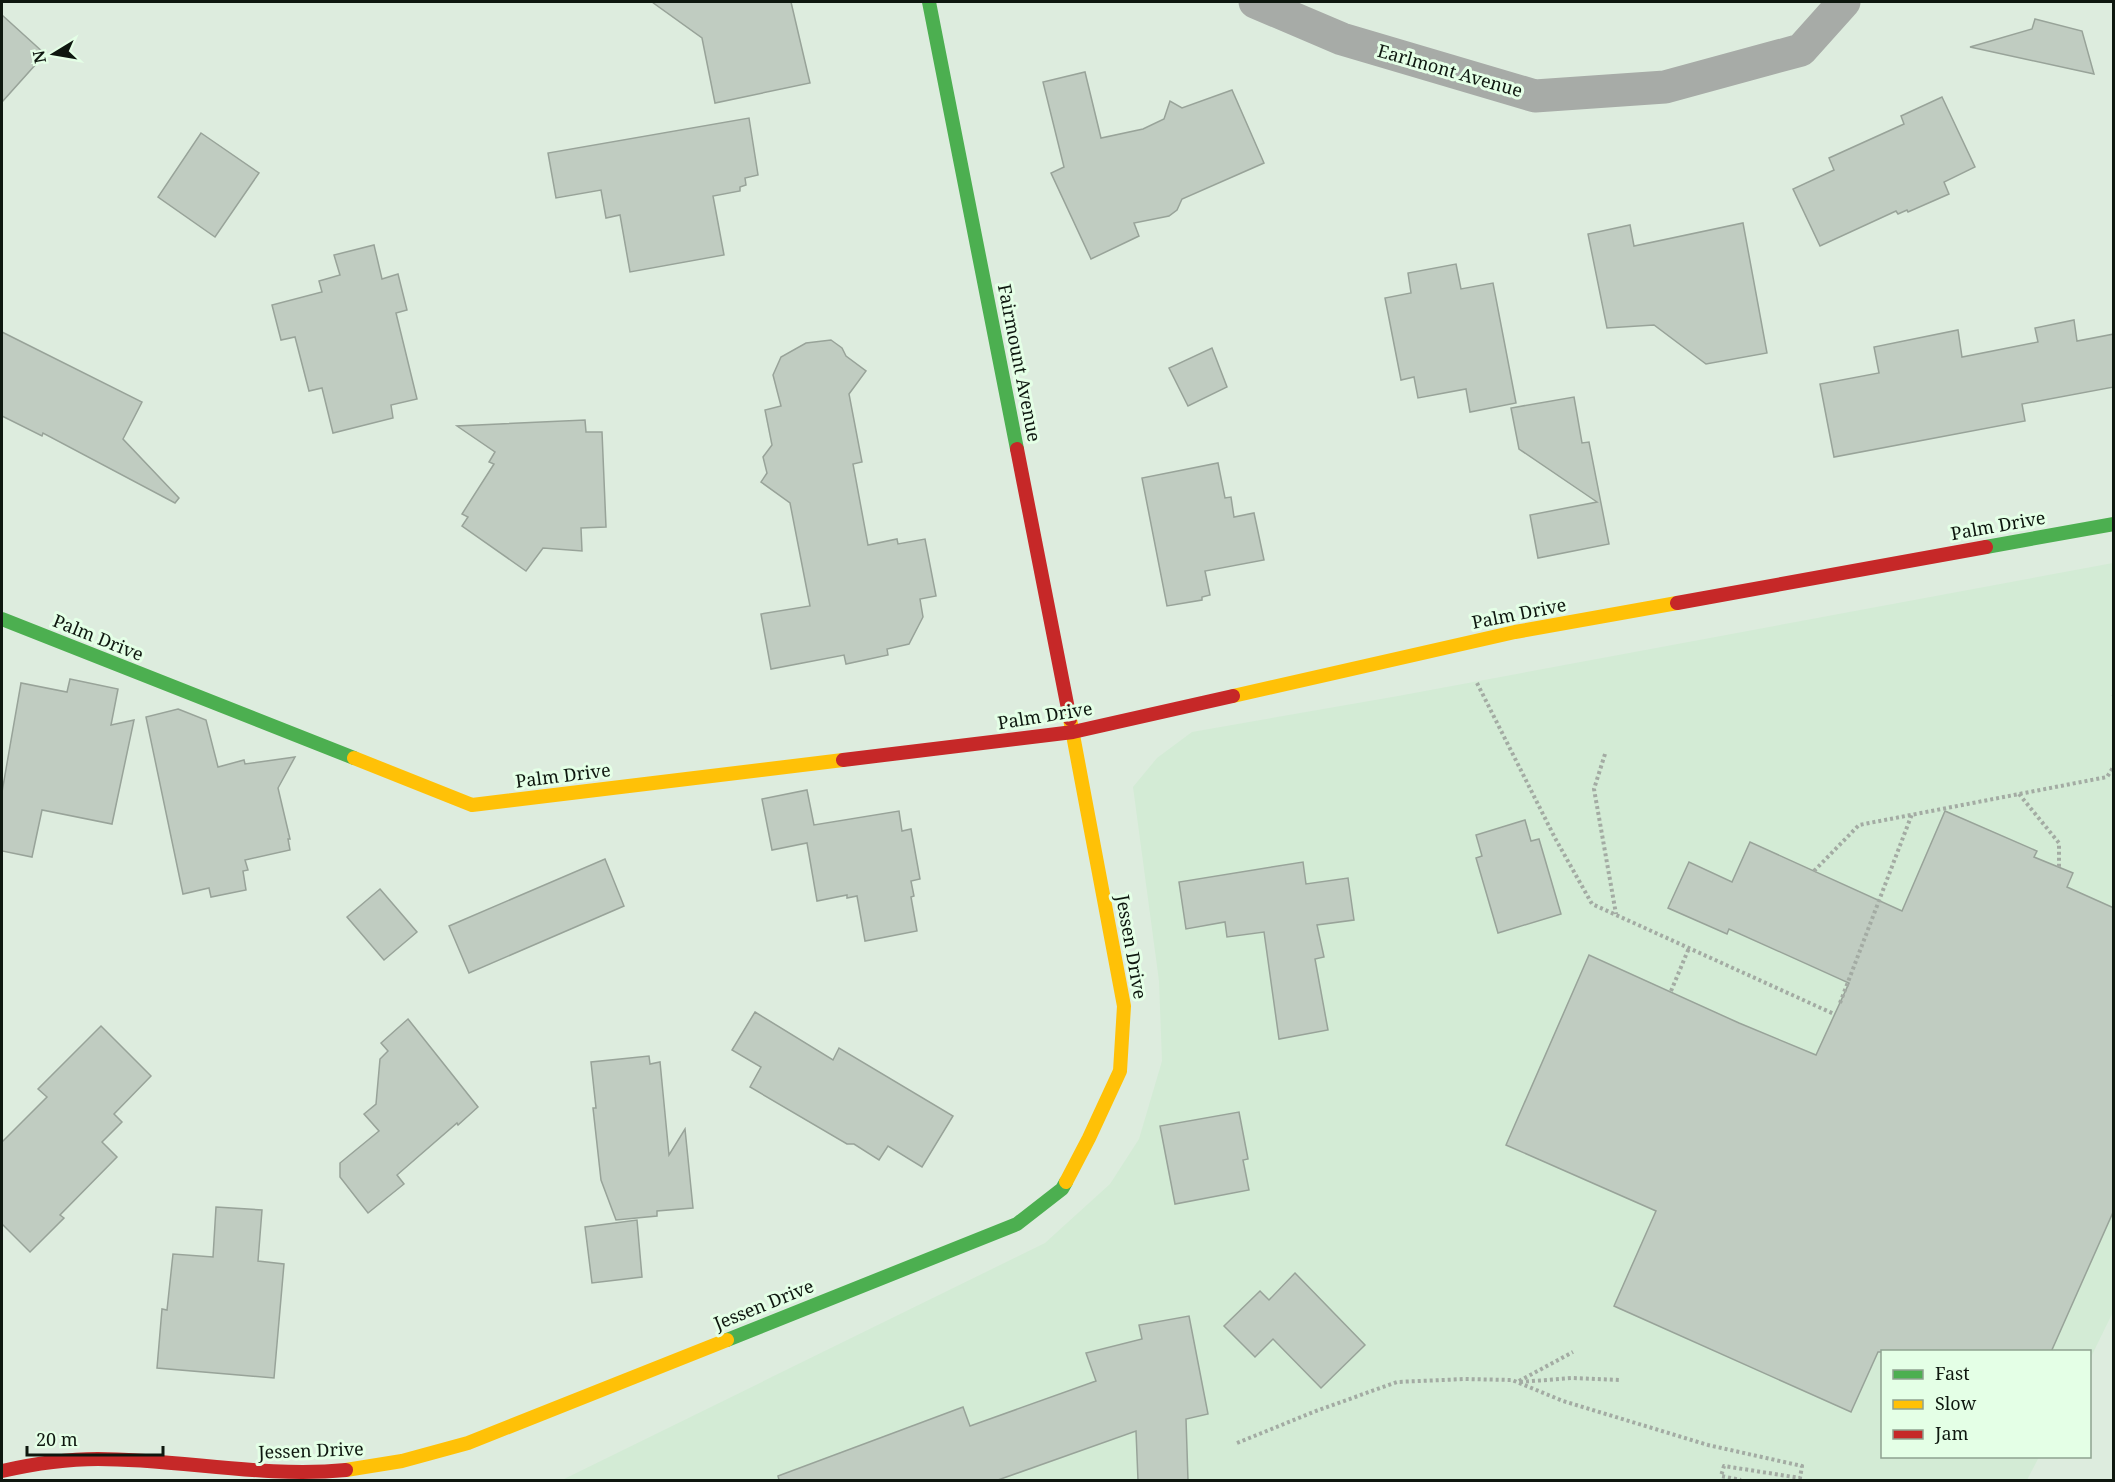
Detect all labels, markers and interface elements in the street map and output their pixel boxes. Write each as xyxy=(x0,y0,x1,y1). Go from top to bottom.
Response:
north arrow xyxy=(24,24,84,84)
street label: Earlmont Avenue xyxy=(1375,38,1526,102)
text: N xyxy=(27,48,51,65)
street label: Fairmount Avenue xyxy=(993,282,1047,444)
street label: Palm Drive xyxy=(1949,505,2047,545)
street label: Palm Drive xyxy=(1470,592,1568,634)
street label: Palm Drive xyxy=(50,608,147,666)
street label: Palm Drive xyxy=(996,696,1094,734)
street label: Palm Drive xyxy=(514,757,612,793)
street label: Jessen Drive xyxy=(1111,892,1153,1001)
street label: Jessen Drive xyxy=(709,1273,817,1335)
legend xyxy=(1881,1350,2091,1458)
text: Fast xyxy=(1935,1361,1970,1385)
text: Slow xyxy=(1935,1391,1977,1415)
scale bar xyxy=(27,1419,164,1457)
text: Jam xyxy=(1934,1421,1969,1445)
text: 20 m xyxy=(36,1427,78,1451)
street label: Jessen Drive xyxy=(257,1436,364,1464)

